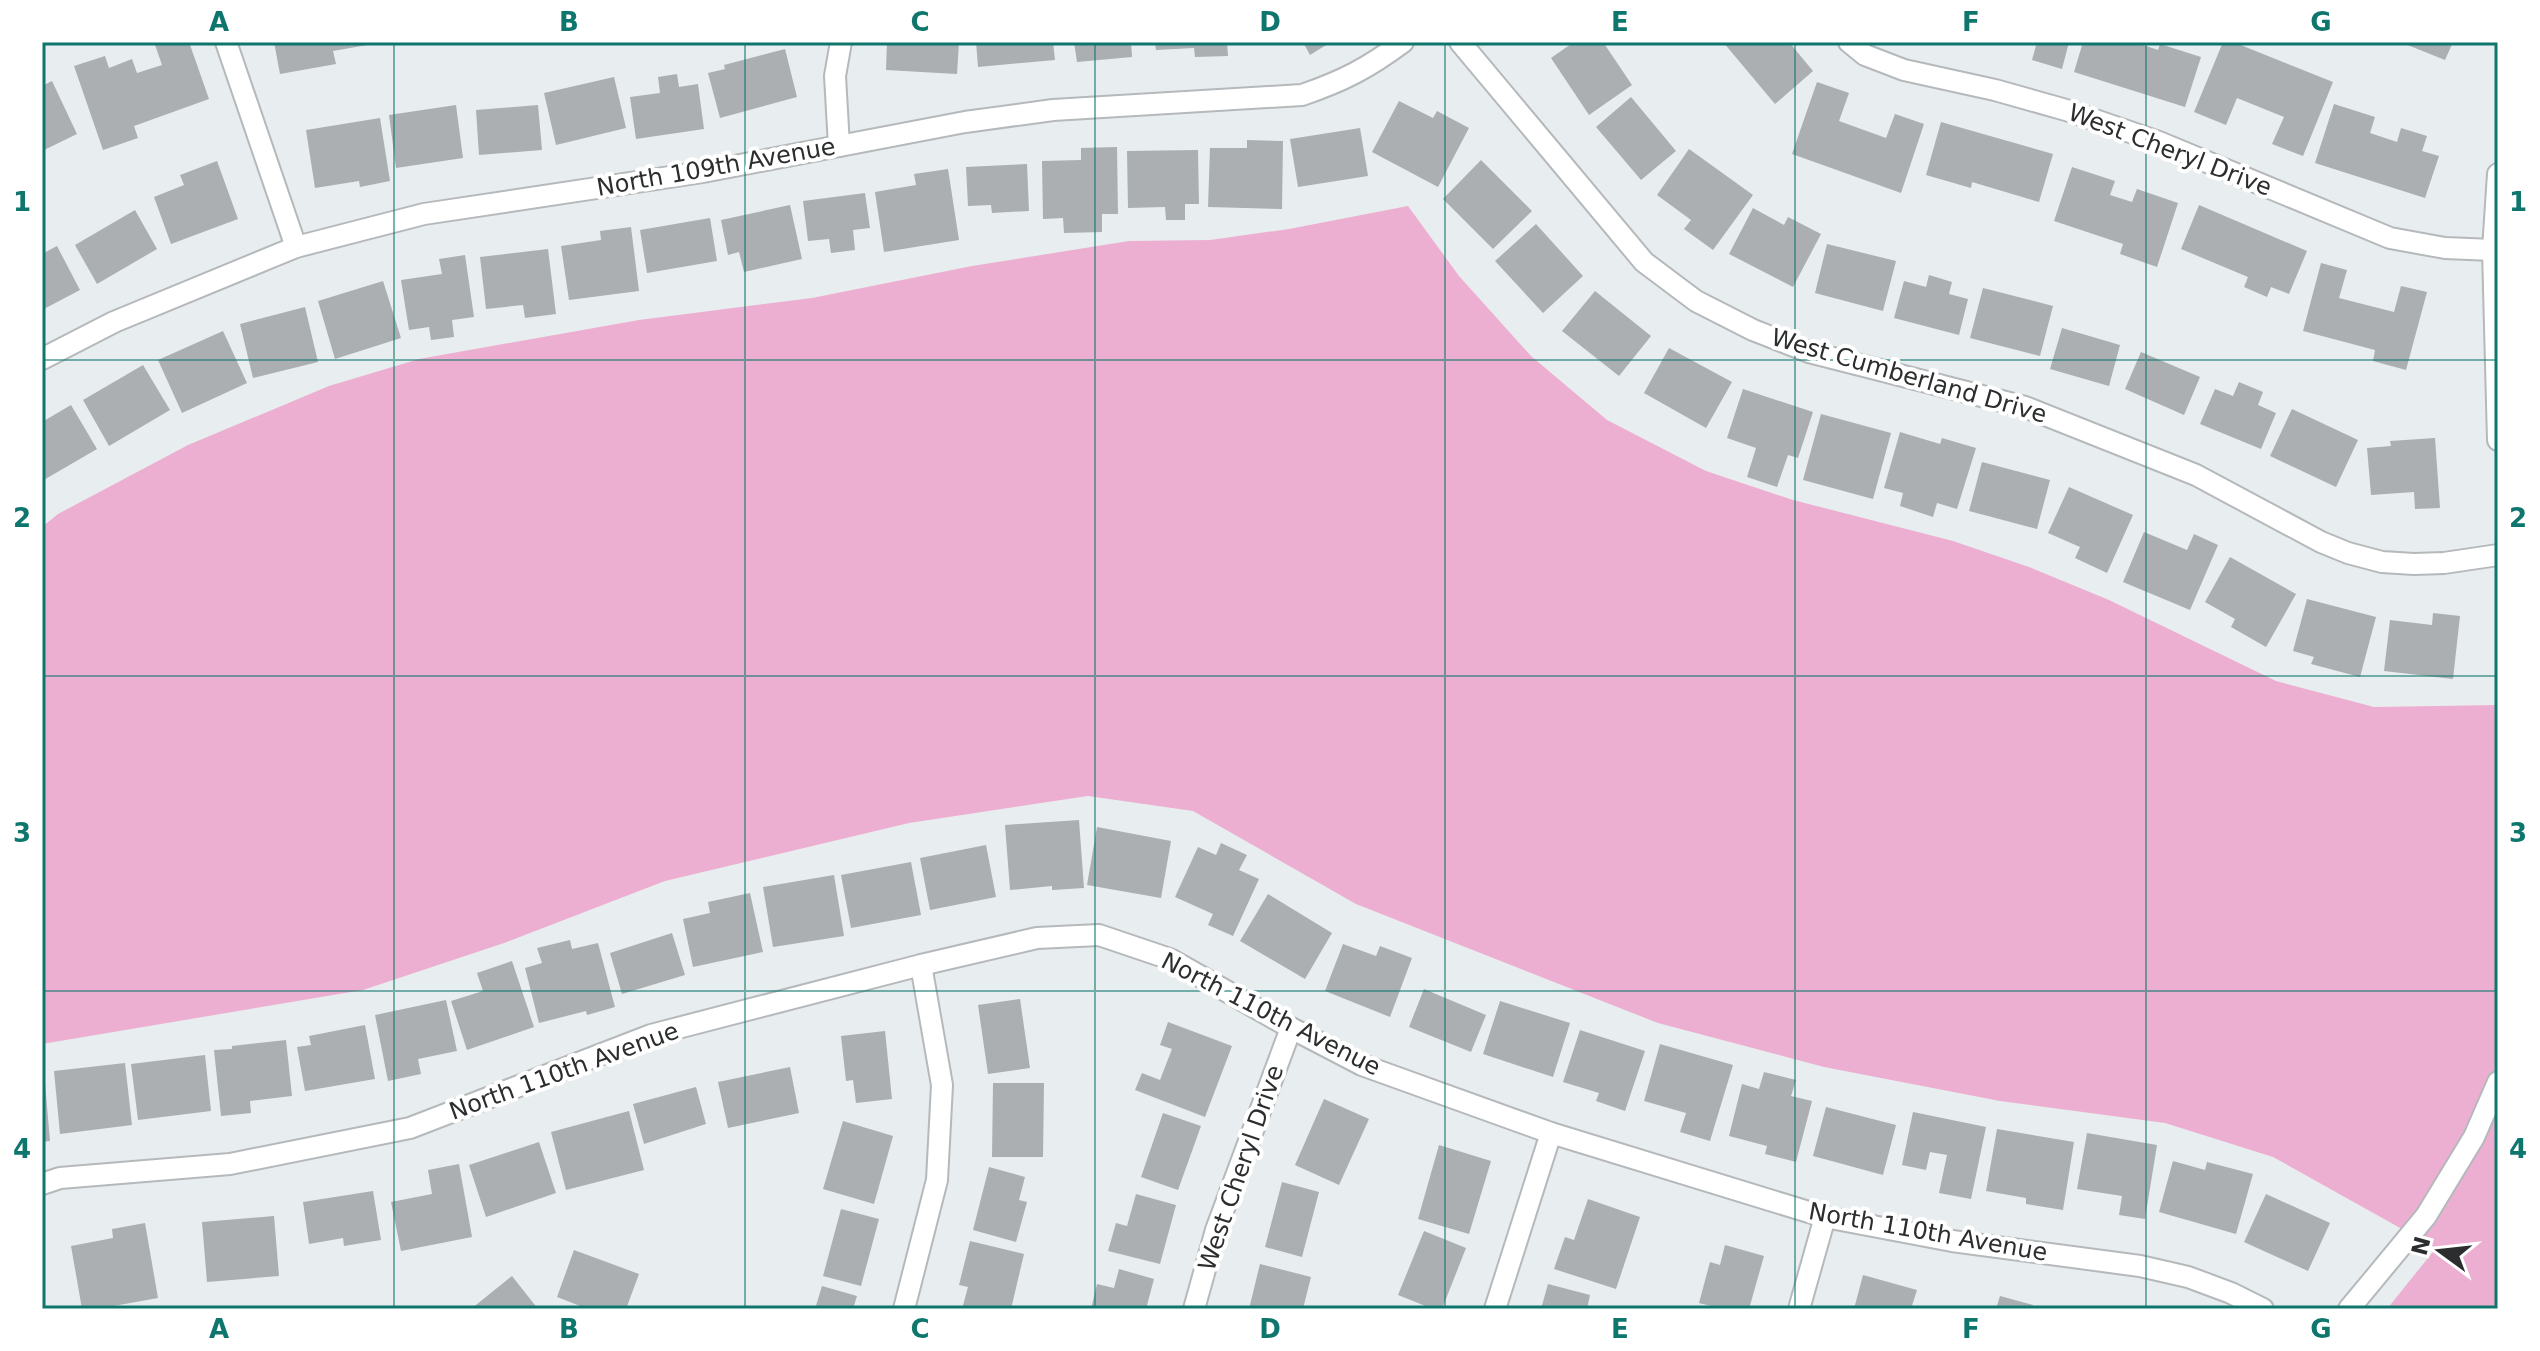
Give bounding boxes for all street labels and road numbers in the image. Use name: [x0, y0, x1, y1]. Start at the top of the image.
street label: West Cheryl Drive: [2064, 98, 2276, 202]
street label: North 109th Avenue: [594, 132, 838, 202]
street label: West Cumberland Drive: [1768, 323, 2050, 429]
street label: North 110th Avenue: [1157, 947, 1385, 1081]
street label: North 110th Avenue: [446, 1016, 682, 1126]
street label: West Cheryl Drive: [1193, 1061, 1289, 1275]
street label: North 110th Avenue: [1806, 1197, 2050, 1267]

